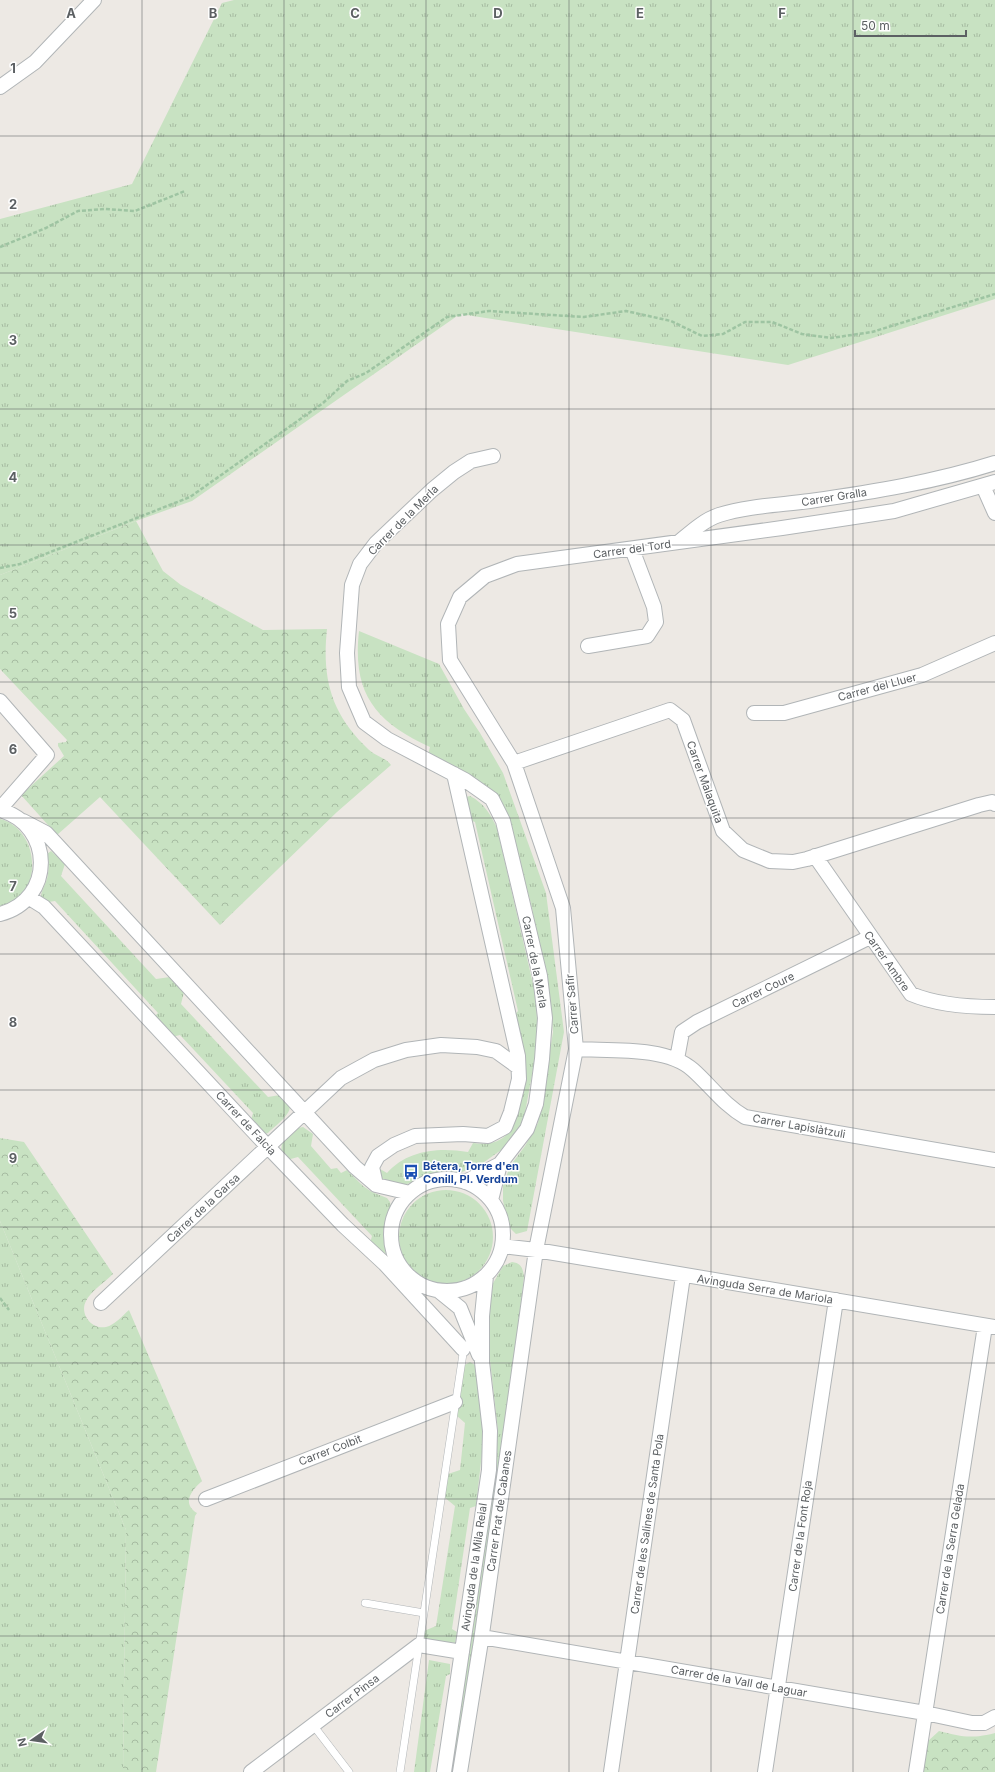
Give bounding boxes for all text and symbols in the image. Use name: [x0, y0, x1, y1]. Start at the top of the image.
text: A: [66, 5, 76, 21]
text: B: [209, 5, 218, 21]
text: C: [350, 5, 360, 21]
text: D: [493, 5, 503, 21]
text: E: [636, 5, 644, 21]
text: F: [778, 5, 786, 21]
scale bar: [855, 12, 966, 38]
text: 50 m: [861, 18, 890, 33]
text: 1: [10, 60, 16, 76]
text: 2: [9, 196, 17, 212]
text: 3: [9, 332, 17, 348]
text: 4: [9, 469, 18, 485]
street label: Carrer de la Merla: [365, 482, 441, 558]
street label: Carrer Gralla: [800, 485, 868, 509]
street label: Carrer del Tord: [592, 537, 672, 561]
text: 5: [9, 605, 17, 621]
street label: Carrer del Lluer: [836, 670, 918, 704]
street label: Carrer Malaquita: [684, 739, 726, 825]
text: 6: [9, 741, 17, 757]
text: 7: [9, 878, 17, 894]
street label: Carrer de la Merla: [519, 915, 551, 1009]
street label: Carrer Ambre: [861, 928, 913, 994]
street label: Carrer Coure: [730, 969, 796, 1011]
street label: Carrer Safir: [562, 973, 582, 1035]
text: 8: [9, 1014, 17, 1030]
street label: Carrer de Falcia: [213, 1088, 279, 1158]
street label: Carrer Lapislàtzuli: [751, 1111, 847, 1141]
text: 9: [9, 1150, 17, 1166]
place label: Bétera, Torre d'en Conill, Pl. Verdum: [423, 1159, 519, 1186]
bus stop icon: Bétera, Torre d'en Conill, Pl. Verdum: [402, 1163, 420, 1181]
street label: Carrer de la Garsa: [164, 1171, 242, 1245]
street label: Avinguda Serra de Mariola: [696, 1271, 834, 1307]
street label: Carrer Colbit: [296, 1431, 364, 1468]
street label: Carrer de les Salines de Santa Pola: [627, 1433, 667, 1615]
street label: Carrer Prat de Cabanes: [484, 1449, 514, 1573]
street label: Carrer de la Font Roja: [785, 1479, 815, 1593]
street label: Carrer de la Serra Gelada: [933, 1483, 967, 1615]
street label: Avinguda de la Mila Reial: [458, 1502, 490, 1632]
street label: Carrer de la Vall de Laguar: [670, 1662, 808, 1700]
street label: Carrer Pinsa: [322, 1671, 382, 1721]
north arrow: [12, 1720, 52, 1760]
text: N: [14, 1737, 30, 1748]

